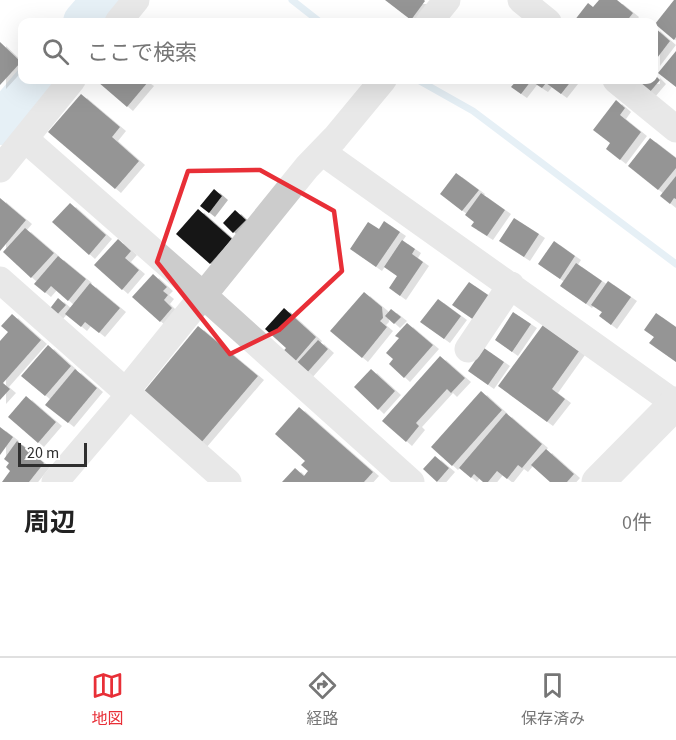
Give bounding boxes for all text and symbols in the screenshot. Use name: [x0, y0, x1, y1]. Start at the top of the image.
search box: [18, 18, 658, 84]
icon: search: [39, 35, 72, 68]
text: ここで検索: [87, 37, 197, 69]
scale bar: [18, 440, 87, 468]
text: 20 m: [27, 442, 59, 464]
text: 周辺: [24, 504, 76, 541]
text: 0件: [622, 509, 652, 537]
tab: 地図: [91, 669, 124, 730]
tab: 経路: [306, 669, 339, 730]
tab: 保存済み: [521, 669, 585, 730]

